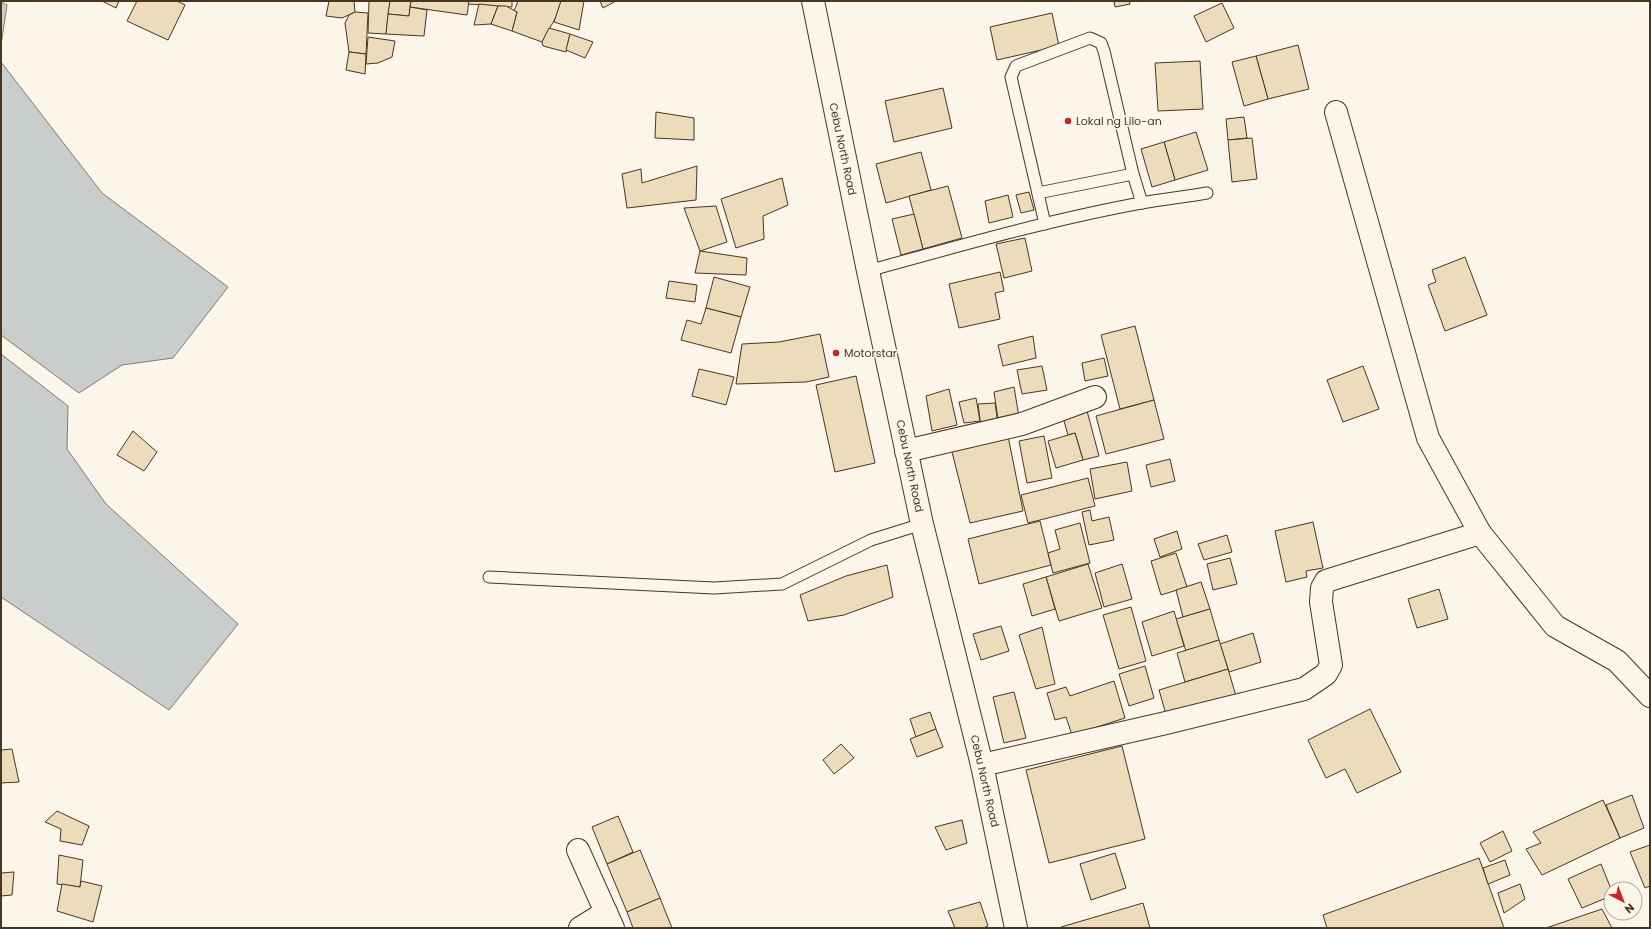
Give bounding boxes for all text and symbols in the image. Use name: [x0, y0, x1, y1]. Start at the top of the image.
street label: Cebu North Road: [825, 101, 861, 197]
place label: Lokal ng Lilo-an: [1076, 113, 1162, 129]
marker: Lokal ng Lilo-an: [1063, 116, 1073, 126]
place label: Motorstar: [844, 345, 897, 361]
marker: Motorstar: [831, 348, 841, 358]
street label: Cebu North Road: [892, 418, 928, 514]
street label: Cebu North Road: [967, 733, 1003, 829]
north arrow: [1603, 881, 1643, 921]
text: N: [1621, 900, 1638, 917]

